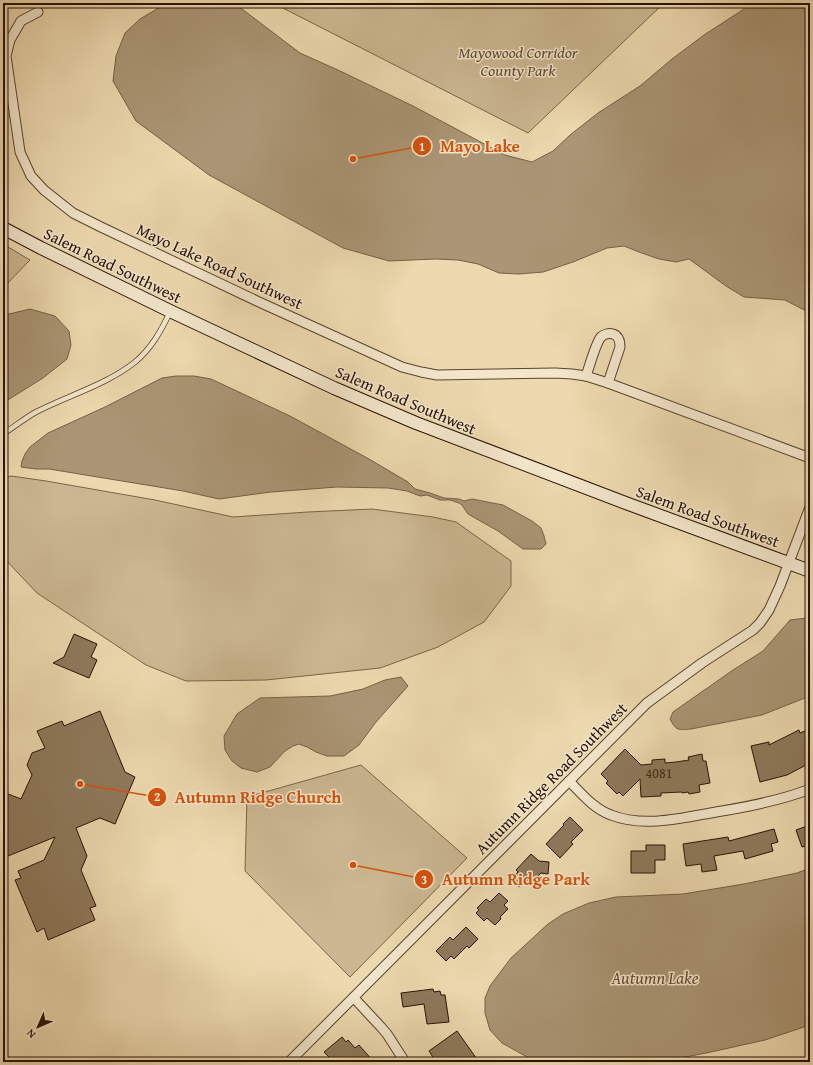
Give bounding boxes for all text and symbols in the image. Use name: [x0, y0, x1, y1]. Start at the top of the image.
park label: Mayowood Corridor County Park: [458, 40, 579, 82]
callout: Mayo Lake: [412, 132, 527, 161]
text: Mayo Lake: [440, 133, 520, 158]
text: 1: [419, 138, 425, 155]
street label: Mayo Lake Road Southwest: [133, 217, 307, 315]
street label: Salem Road Southwest: [40, 221, 186, 309]
street label: Salem Road Southwest: [332, 359, 480, 441]
street label: Salem Road Southwest: [633, 479, 783, 553]
street label: Autumn Ridge Road Southwest: [470, 696, 633, 859]
house number: 4081: [646, 763, 672, 783]
callout: Autumn Ridge Church: [147, 782, 350, 811]
text: Autumn Ridge Church: [175, 784, 341, 809]
text: 2: [154, 788, 160, 805]
callout: Autumn Ridge Park: [414, 865, 598, 894]
text: Autumn Ridge Park: [442, 866, 590, 891]
text: 3: [421, 871, 427, 888]
water label: Autumn Lake: [610, 965, 699, 990]
north arrow: [18, 1007, 58, 1047]
text: N: [22, 1025, 39, 1042]

